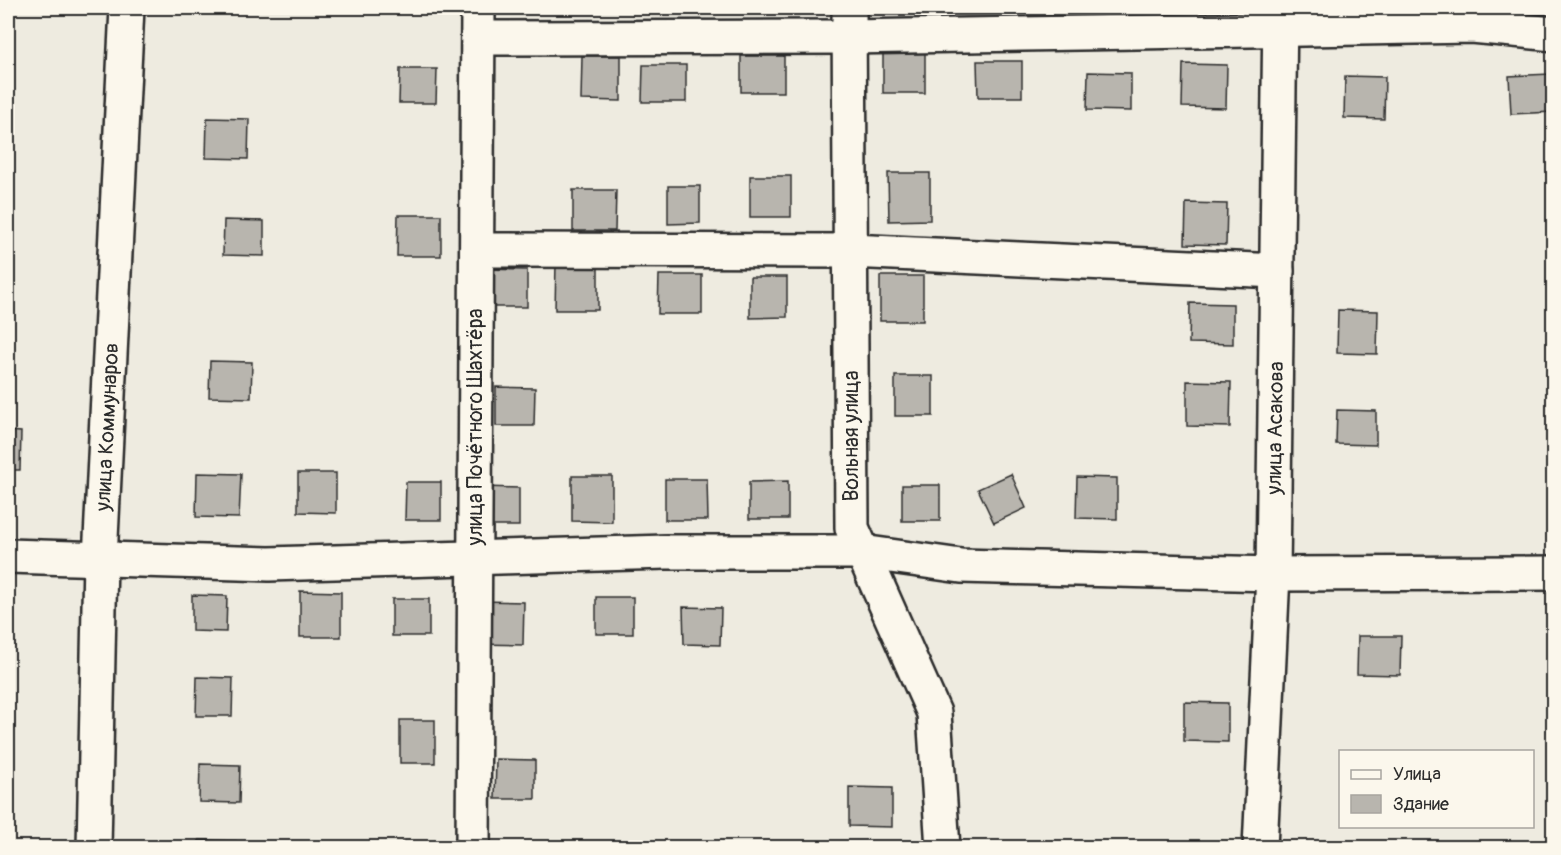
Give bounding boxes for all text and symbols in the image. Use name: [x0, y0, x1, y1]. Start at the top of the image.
street label: улица Почётного Шахтёра: [462, 309, 489, 546]
street label: улица Коммунаров: [90, 342, 125, 513]
street label: улица Асакова: [1261, 361, 1290, 496]
street label: Вольная улица: [838, 371, 865, 501]
legend: [1339, 750, 1534, 828]
text: Улица: [1393, 763, 1441, 786]
text: Здание: [1393, 793, 1449, 816]

